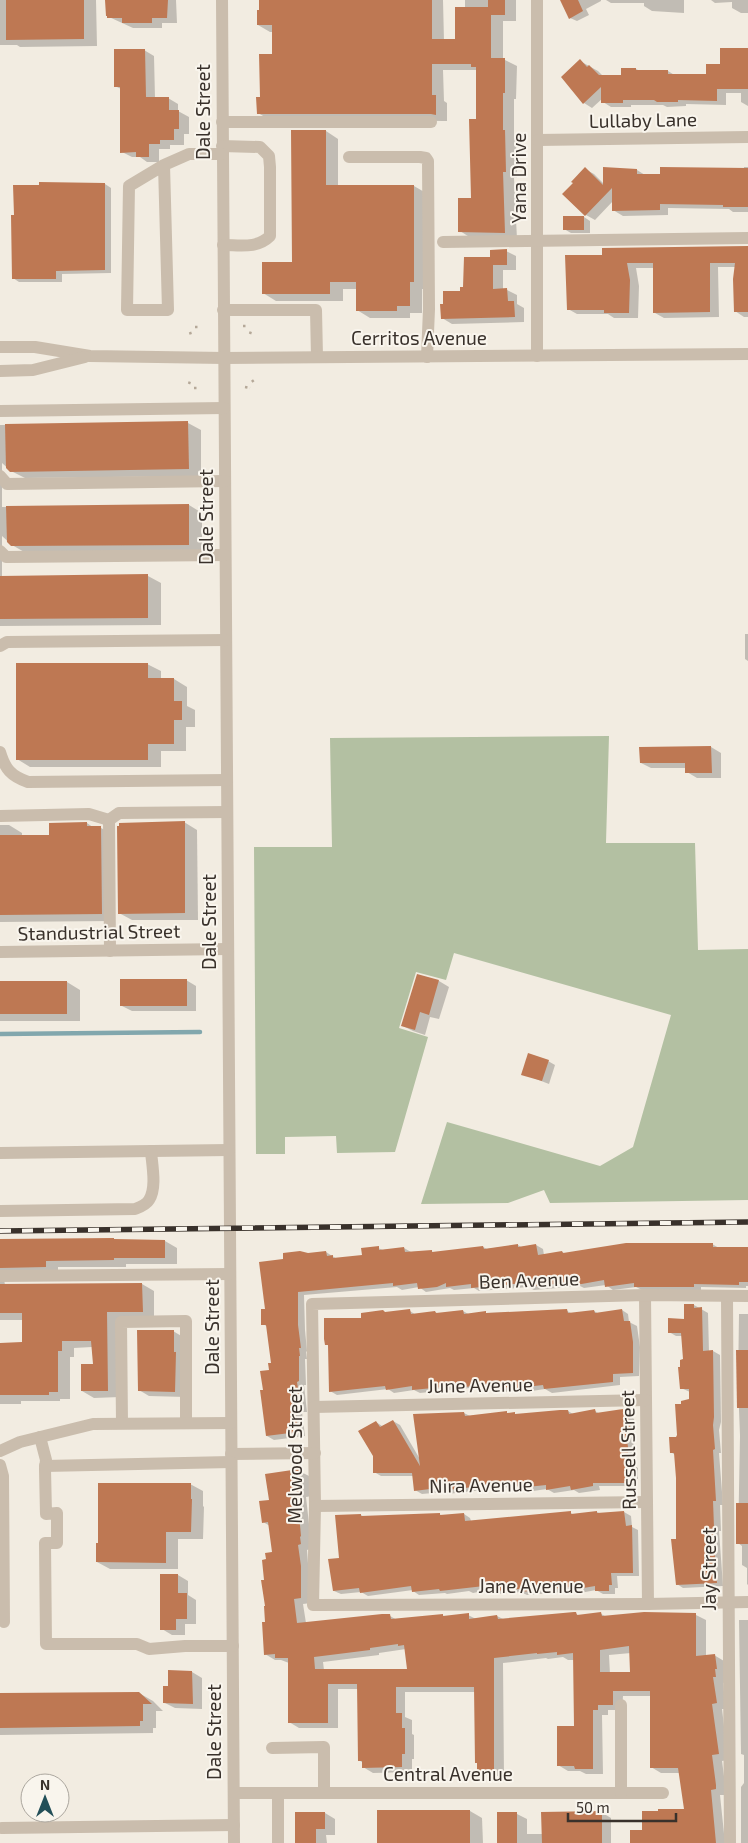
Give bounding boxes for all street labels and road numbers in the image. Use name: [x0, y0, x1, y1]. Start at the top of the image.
street label: Dale Street: [191, 64, 214, 160]
street label: Lullaby Lane: [589, 107, 697, 132]
street label: Yana Drive: [507, 133, 530, 224]
street label: Cerritos Avenue: [351, 326, 487, 349]
street label: Dale Street: [194, 469, 217, 565]
street label: Dale Street: [197, 874, 220, 970]
street label: Standustrial Street: [17, 919, 181, 944]
street label: Ben Avenue: [478, 1266, 580, 1293]
street label: Dale Street: [200, 1279, 223, 1375]
street label: June Avenue: [427, 1372, 533, 1397]
street label: Melwood Street: [283, 1386, 306, 1524]
street label: Russell Street: [615, 1390, 640, 1510]
street label: Nira Avenue: [429, 1472, 533, 1497]
street label: Jay Street: [697, 1527, 720, 1611]
street label: Jane Avenue: [478, 1574, 584, 1597]
street label: Dale Street: [202, 1684, 225, 1780]
street label: Central Avenue: [383, 1762, 513, 1785]

